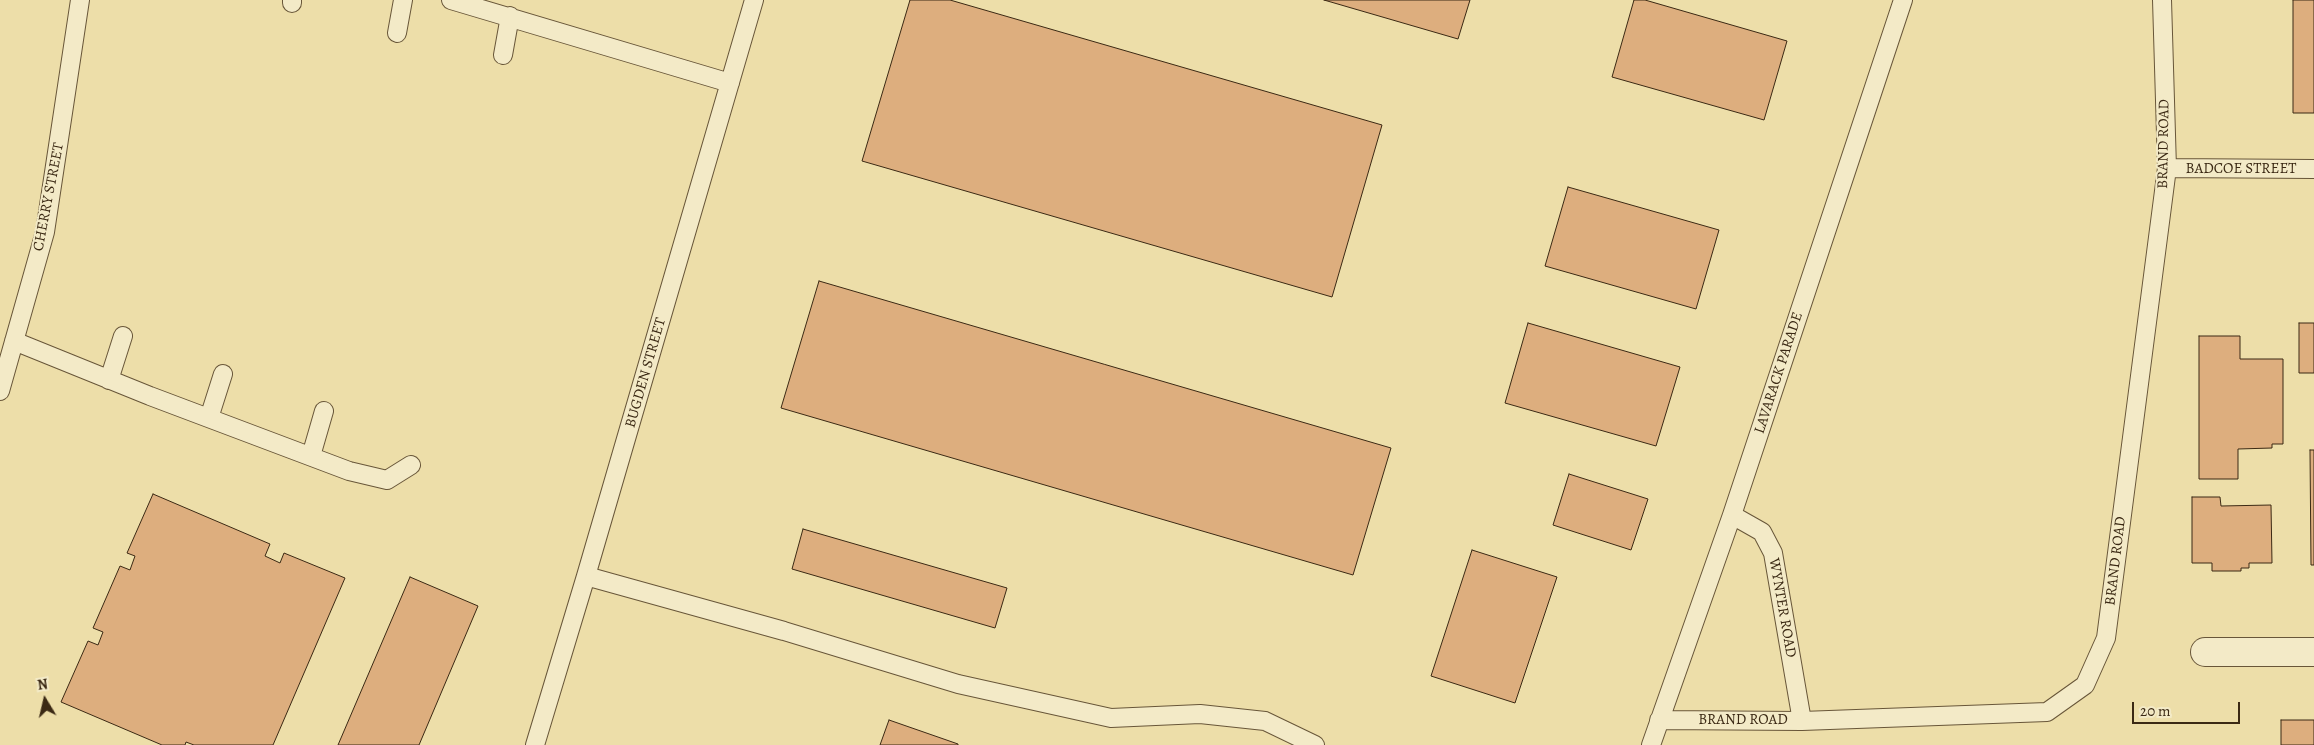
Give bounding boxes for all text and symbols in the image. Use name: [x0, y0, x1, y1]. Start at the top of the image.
street label: BRAND ROAD: [2154, 99, 2174, 189]
street label: CHERRY STREET: [30, 141, 68, 253]
street label: BADCOE STREET: [2186, 160, 2296, 178]
street label: LAVARACK PARADE: [1751, 310, 1807, 436]
street label: BUGDEN STREET: [622, 316, 670, 430]
street label: BRAND ROAD: [2102, 515, 2130, 607]
street label: WYNTER ROAD: [1764, 557, 1800, 659]
north arrow: [20, 675, 70, 725]
text: N: [36, 675, 49, 695]
scale bar: [2134, 692, 2242, 724]
text: 20 m: [2140, 701, 2171, 721]
street label: BRAND ROAD: [1698, 711, 1788, 729]

